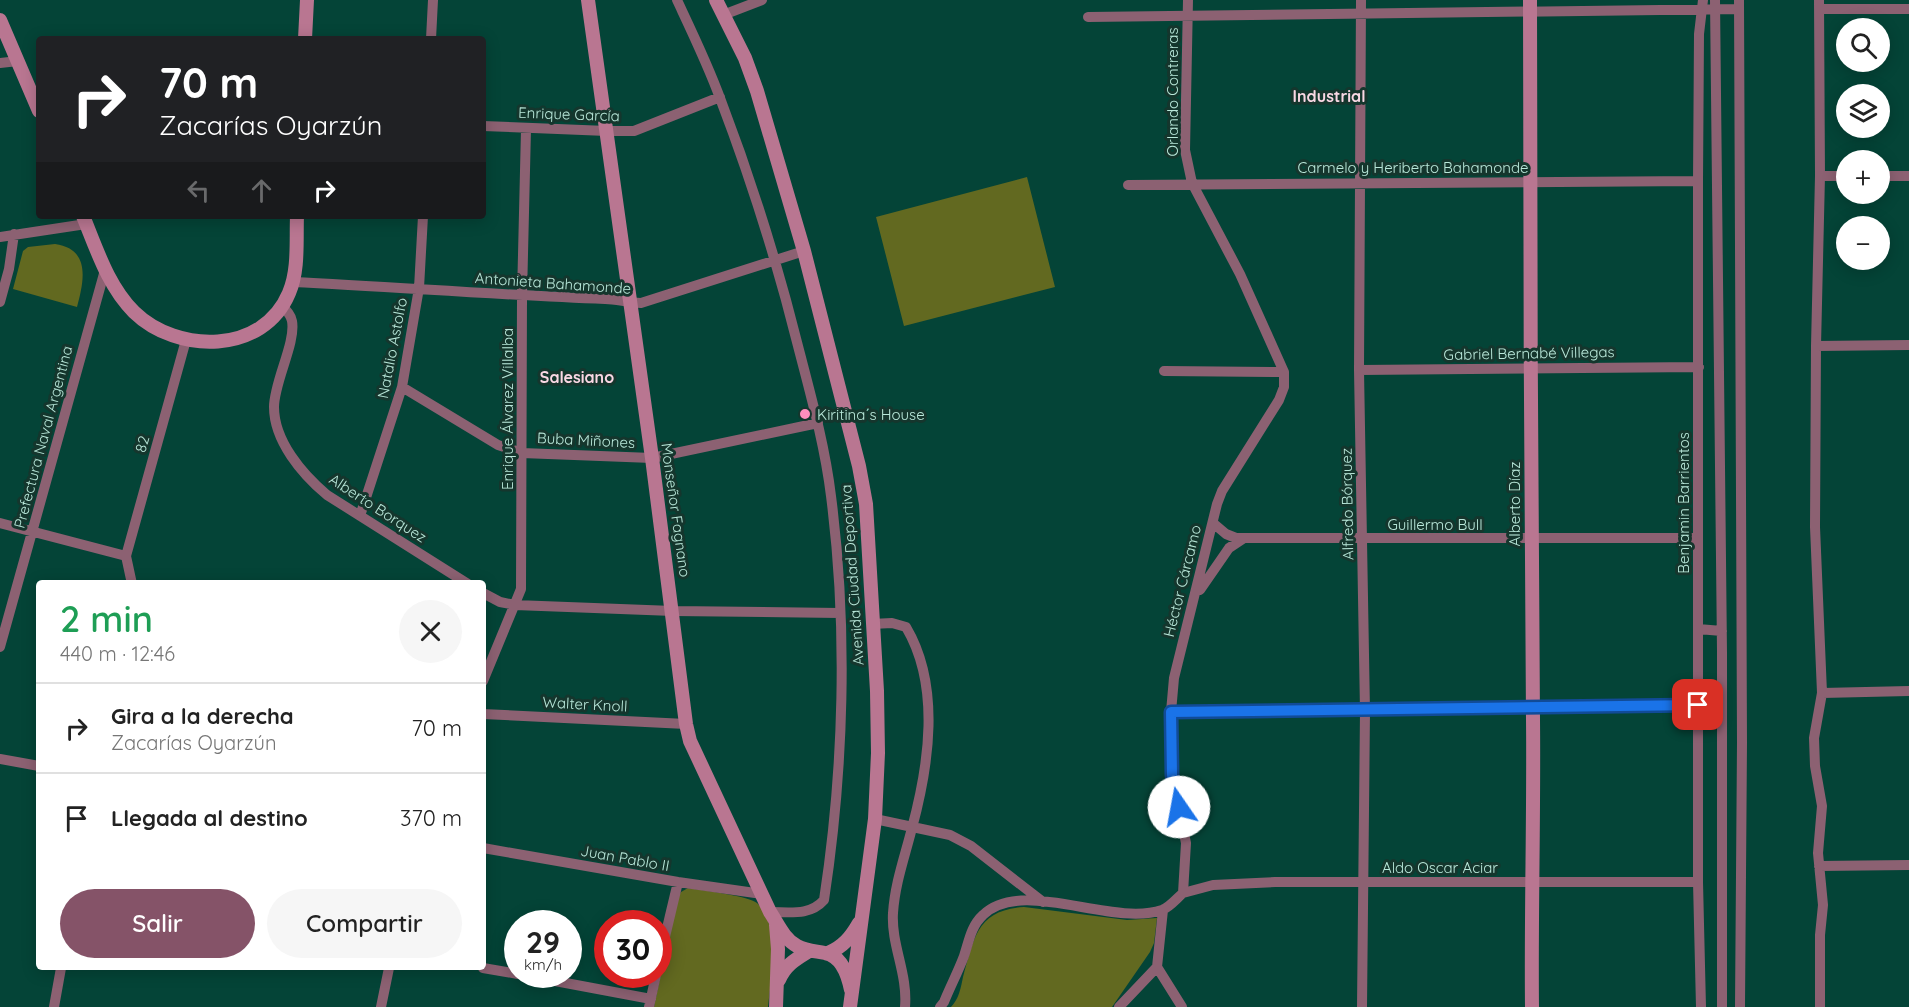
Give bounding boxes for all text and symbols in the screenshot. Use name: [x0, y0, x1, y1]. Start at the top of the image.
map controls: [1836, 18, 1890, 270]
button: search: [1836, 18, 1890, 72]
street label: Orlando Contreras: [1163, 28, 1182, 156]
text: 70 m: [159, 56, 258, 109]
icon: right: [60, 60, 138, 138]
button: layers: [1836, 84, 1890, 138]
district label: Industrial: [1293, 86, 1365, 106]
street label: Enrique García: [518, 103, 620, 125]
text: Zacarías Oyarzún: [159, 108, 382, 142]
button: +: [1836, 150, 1890, 204]
street label: Carmelo y Heriberto Bahamonde: [1297, 158, 1529, 177]
icon: left: [182, 174, 215, 207]
icon: ahead: [245, 174, 278, 207]
icon: right: [308, 174, 341, 207]
button: −: [1836, 216, 1890, 270]
street label: Antonieta Bahamonde: [474, 268, 632, 298]
street label: Natalio Astolfo: [373, 296, 411, 400]
street label: Enrique Álvarez Villalba: [498, 328, 517, 490]
street label: Gabriel Bernabé Villegas: [1443, 342, 1615, 364]
street label: Prefectura Naval Argentina: [9, 344, 77, 530]
district label: Salesiano: [540, 367, 614, 387]
place label: Kiritina´s House: [817, 405, 925, 424]
marker: Kiritina´s House: [798, 407, 812, 421]
street label: Buba Miñones: [537, 428, 635, 452]
street label: Benjamin Barrientos: [1674, 432, 1693, 574]
street label: 82: [131, 433, 153, 455]
street label: Monseñor Fagnano: [657, 442, 695, 578]
street label: Alfredo Bórquez: [1337, 448, 1357, 560]
street label: Alberto Díaz: [1505, 462, 1524, 546]
street label: Alberto Borquez: [326, 469, 430, 547]
street label: Avenida Ciudad Deportiva: [836, 484, 868, 666]
street label: Guillermo Bull: [1387, 515, 1483, 534]
street label: Héctor Cárcamo: [1159, 523, 1205, 639]
text: 2 min: [60, 596, 153, 641]
button: close: [399, 600, 462, 663]
text: 440 m · 12:46: [60, 641, 175, 666]
pin: [1672, 679, 1723, 730]
icon: arrive: [1681, 688, 1714, 721]
street label: Walter Knoll: [542, 692, 628, 716]
text: Gira a la derecha: [111, 702, 294, 730]
icon: right: [60, 712, 93, 745]
text: 70 m: [412, 714, 462, 742]
text: Zacarías Oyarzún: [111, 730, 276, 755]
position arrow: [1147, 775, 1211, 839]
icon: arrive: [60, 802, 93, 835]
text: Llegada al destino: [111, 804, 308, 832]
text: 370 m: [400, 804, 462, 832]
street label: Juan Pablo II: [579, 841, 671, 875]
street label: Aldo Oscar Aciar: [1382, 858, 1498, 877]
button: Salir: [60, 889, 255, 958]
button: Compartir: [267, 889, 462, 958]
speed limit sign: 30: [594, 910, 672, 988]
text: 29: [526, 923, 560, 961]
text: km/h: [524, 955, 562, 974]

